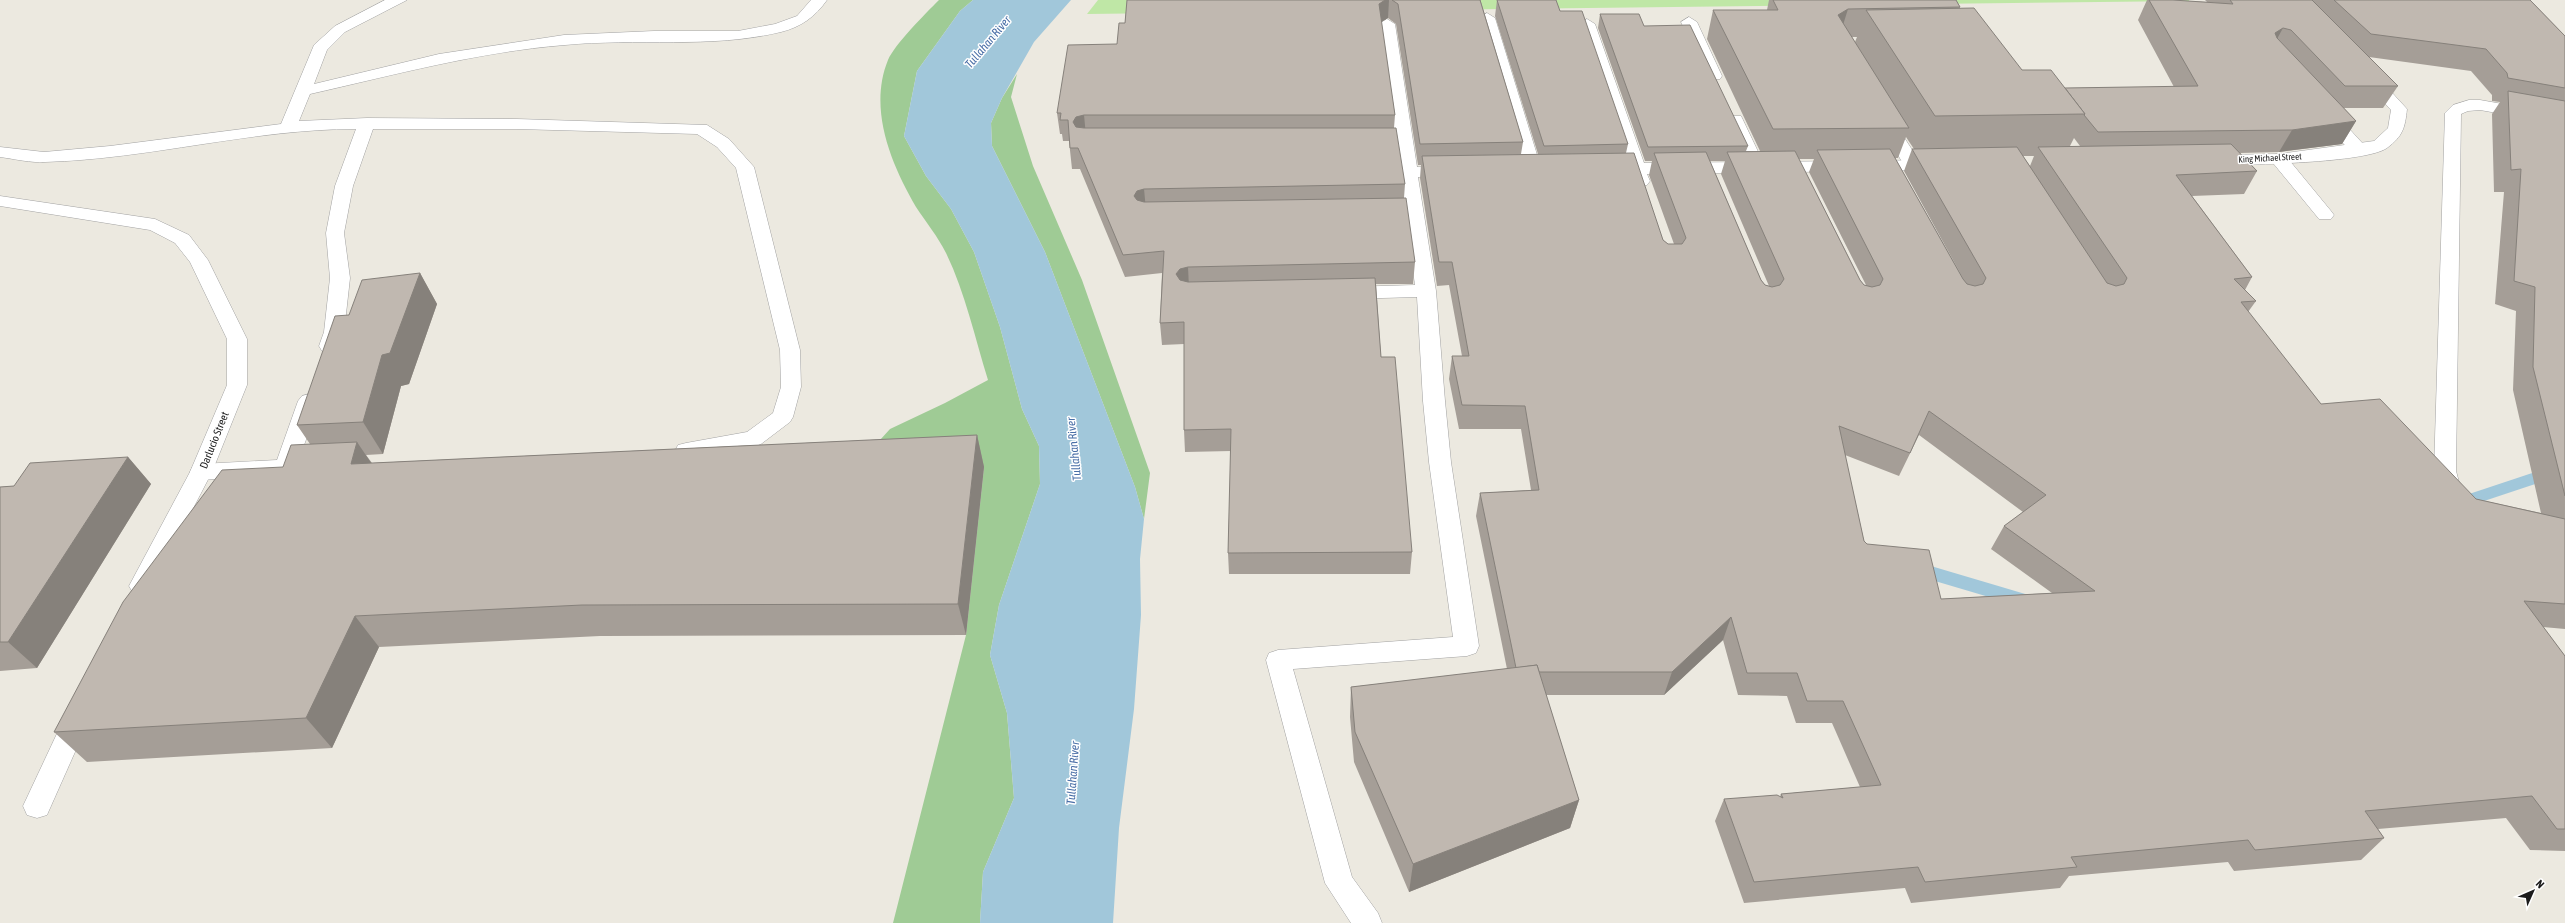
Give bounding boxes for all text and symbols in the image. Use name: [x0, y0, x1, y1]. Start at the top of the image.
water label: Tullahan River: [962, 13, 1014, 71]
street label: King Michael Street: [2238, 151, 2302, 165]
street label: Darlucio Street: [197, 410, 231, 470]
water label: Tullahan River: [1064, 416, 1084, 481]
water label: Tullahan River: [1064, 740, 1082, 805]
north arrow: [2513, 871, 2553, 911]
text: N: [2534, 877, 2547, 890]

